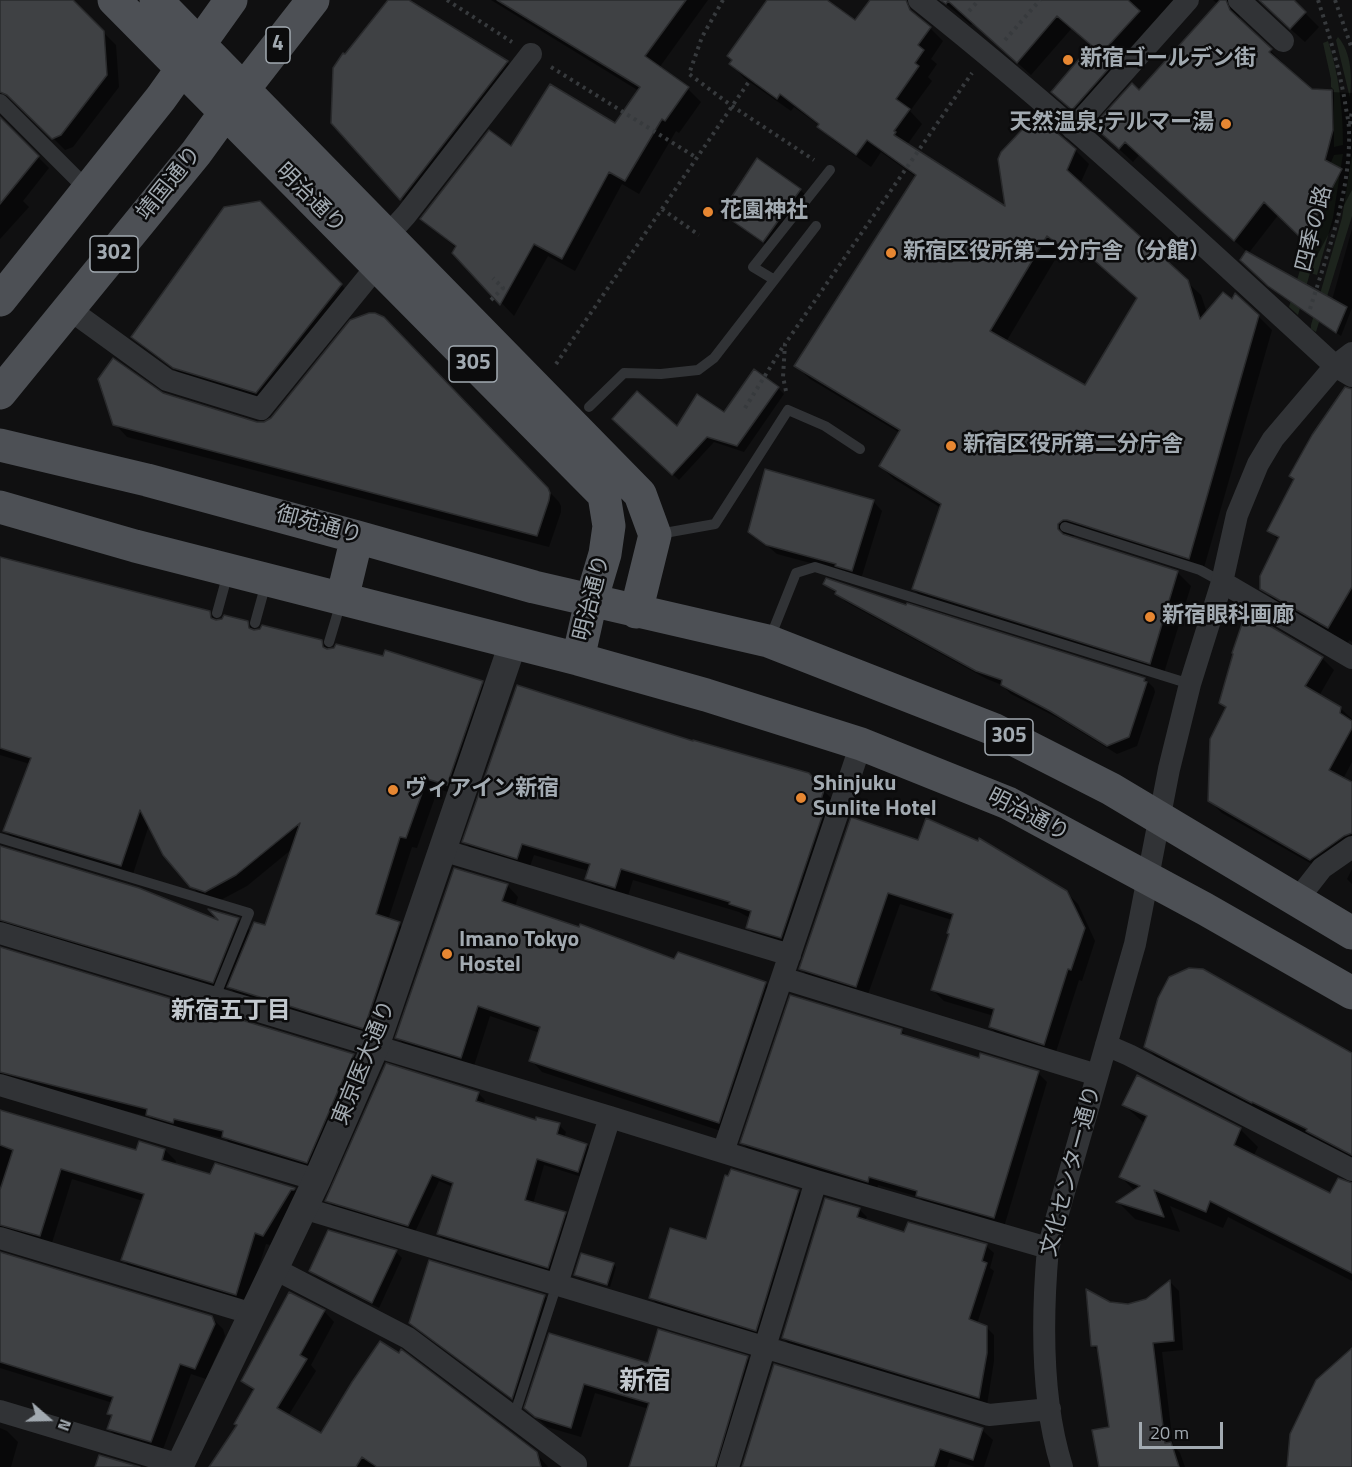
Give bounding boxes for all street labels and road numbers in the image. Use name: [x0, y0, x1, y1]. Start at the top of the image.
road number: 4: [266, 27, 290, 63]
street label: 靖国通り: [132, 141, 208, 227]
street label: 明治通り: [270, 159, 350, 239]
street label: 四季の路: [1292, 183, 1338, 275]
road number: 302: [90, 236, 138, 272]
road number: 305: [449, 346, 497, 382]
street label: 御苑通り: [273, 502, 365, 550]
street label: 明治通り: [570, 552, 616, 644]
road number: 305: [985, 719, 1033, 755]
street label: 明治通り: [983, 784, 1073, 848]
street label: 東京医大通り: [328, 997, 402, 1129]
street label: 文化センター通り: [1036, 1083, 1108, 1259]

